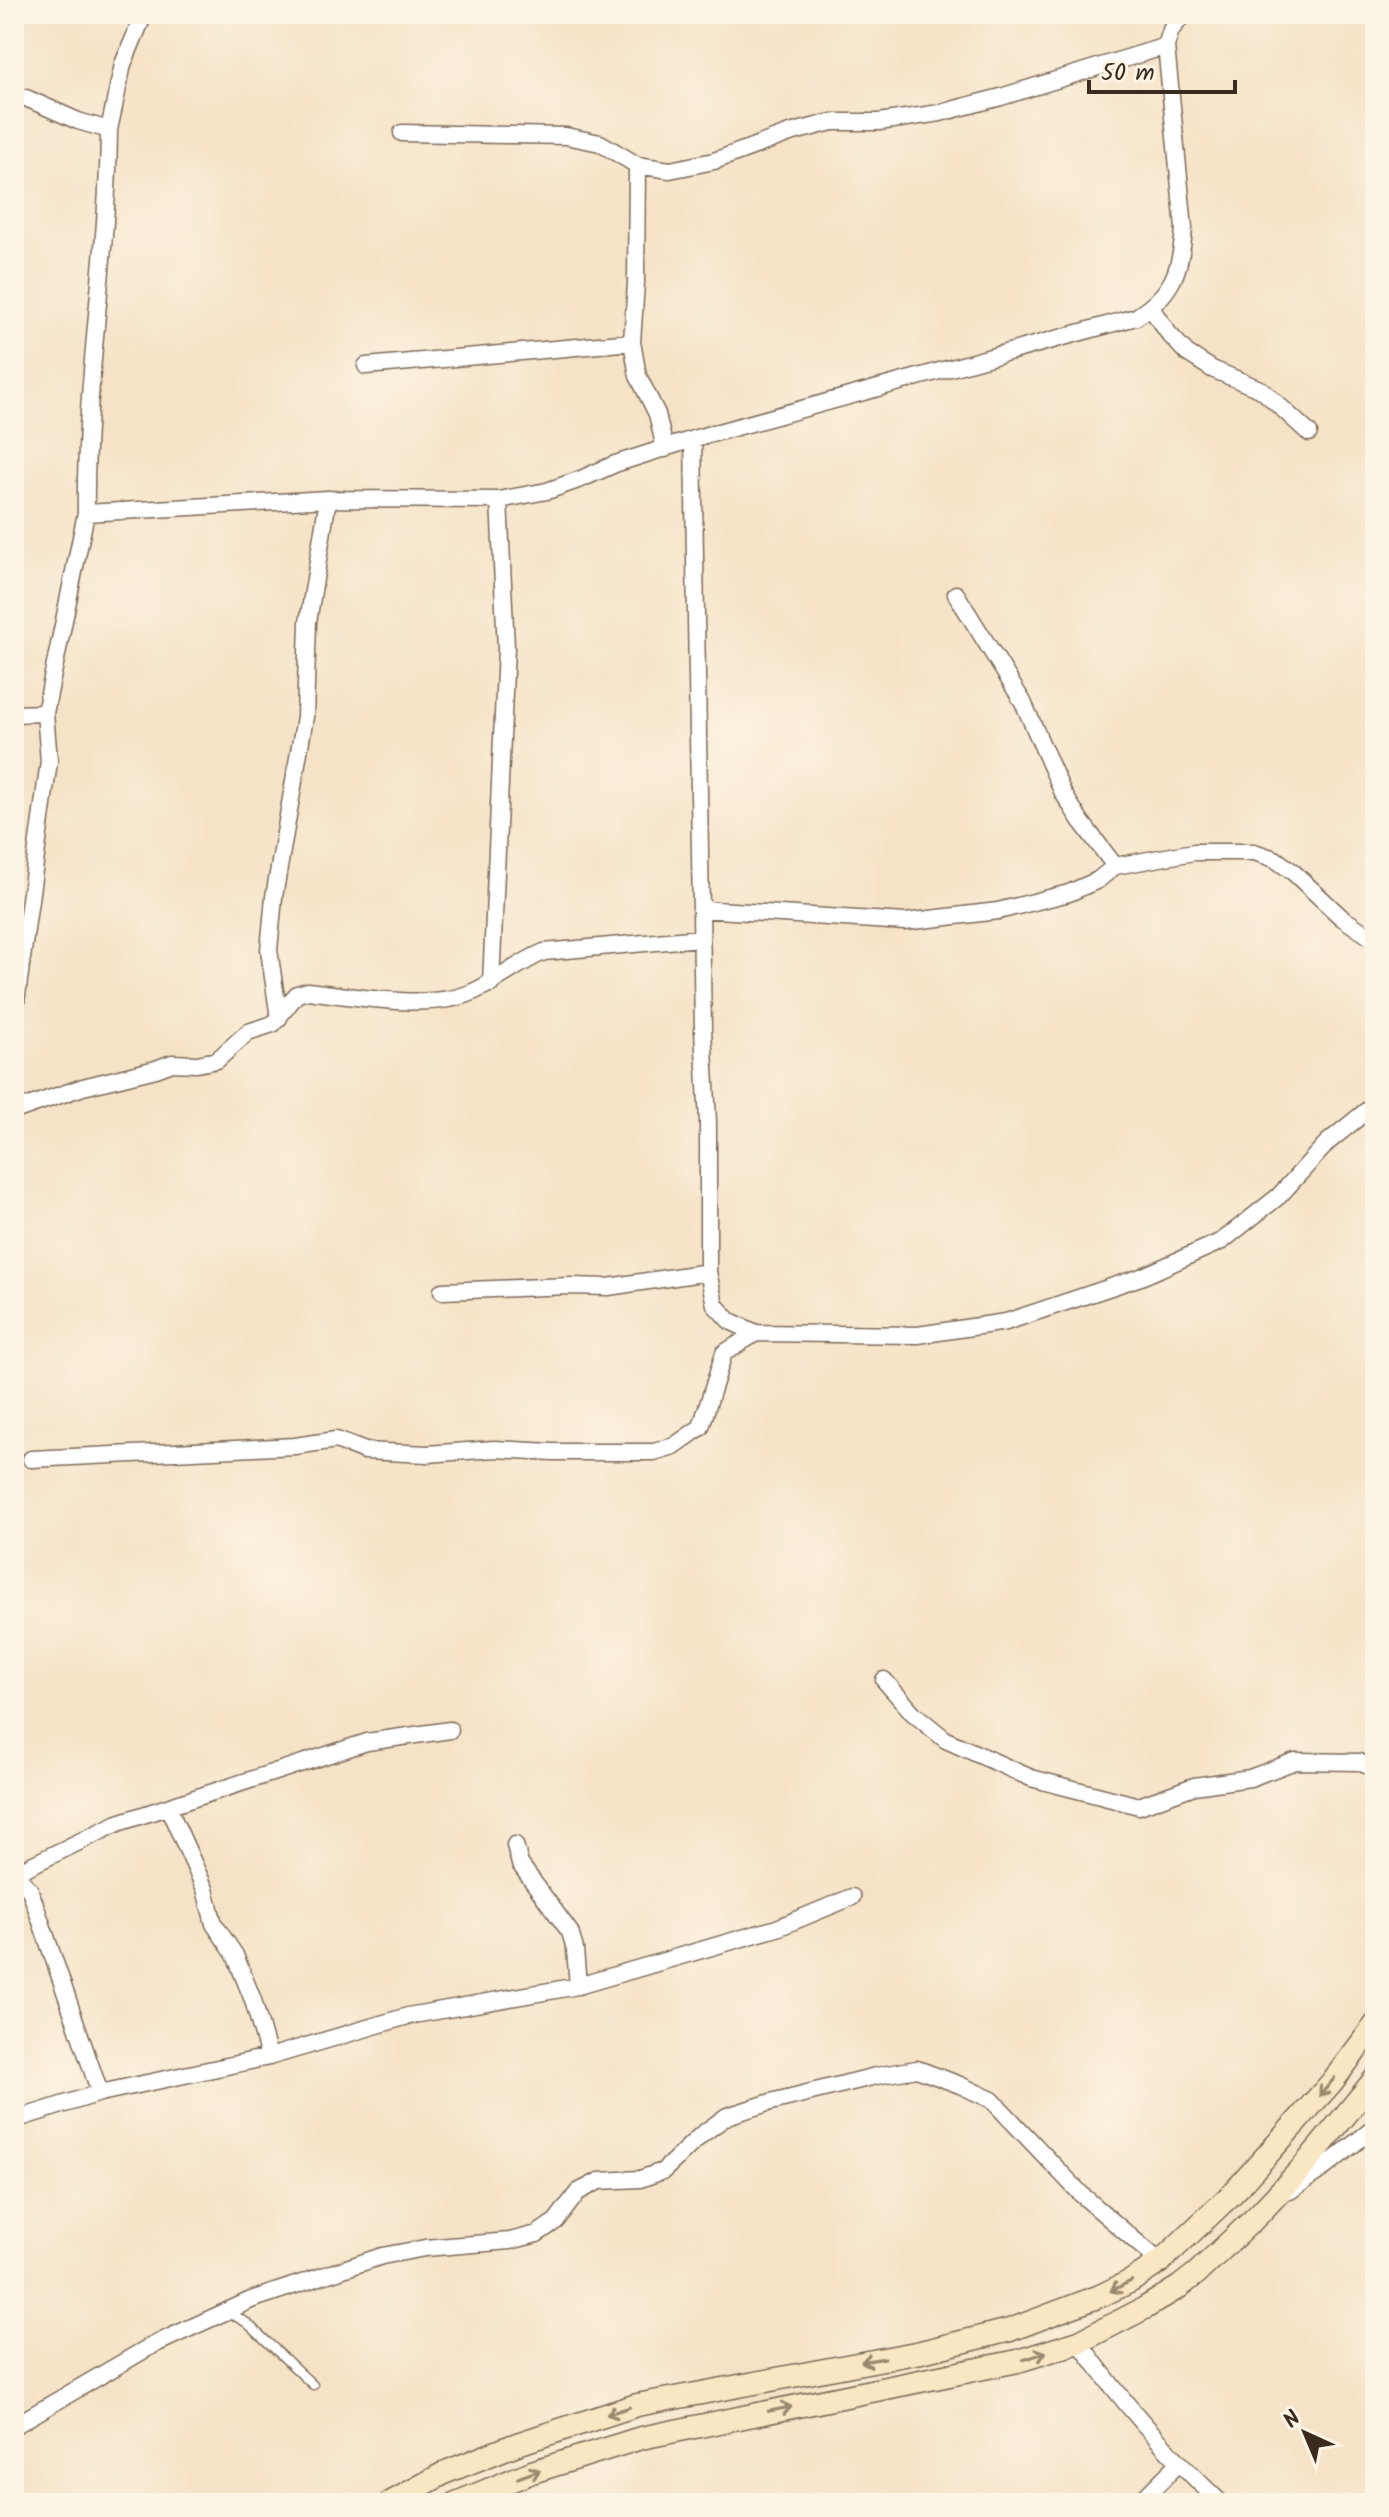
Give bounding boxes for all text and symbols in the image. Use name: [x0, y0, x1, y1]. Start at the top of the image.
scale bar: [1089, 44, 1235, 94]
text: 50 m: [1101, 54, 1155, 93]
one-way arrow: [1318, 2076, 1336, 2097]
one-way arrow: [1110, 2278, 1134, 2294]
one-way arrow: [1021, 2348, 1047, 2363]
one-way arrow: [861, 2353, 886, 2368]
north arrow: [1265, 2393, 1345, 2473]
one-way arrow: [767, 2401, 792, 2416]
text: N: [1276, 2403, 1310, 2438]
one-way arrow: [606, 2404, 632, 2419]
one-way arrow: [516, 2466, 541, 2480]

